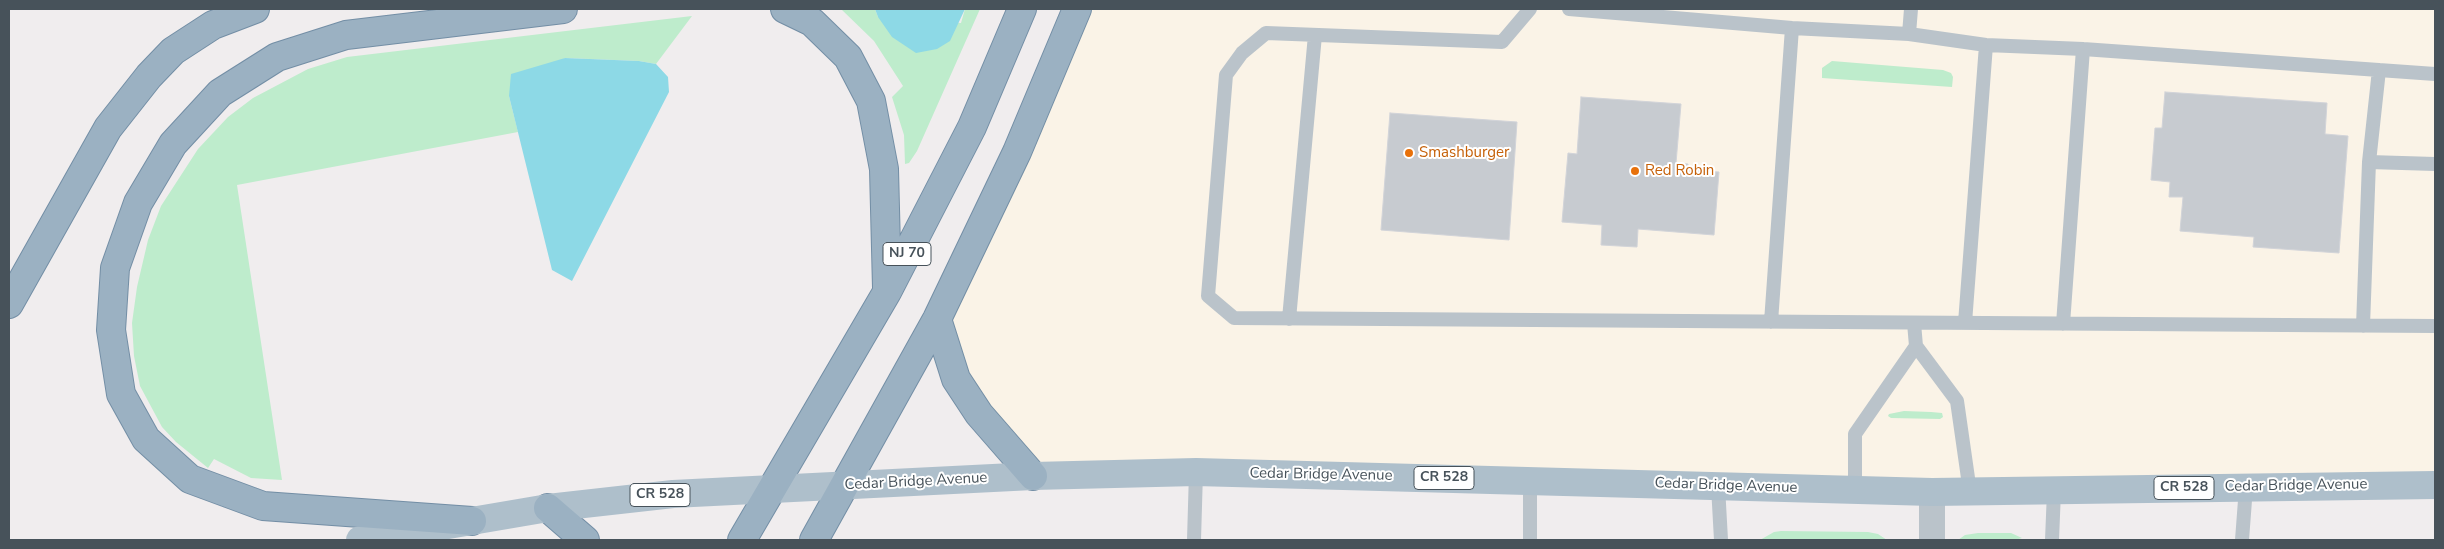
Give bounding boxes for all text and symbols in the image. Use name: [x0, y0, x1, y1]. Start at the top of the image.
place label: Smashburger: [1419, 144, 1509, 162]
marker: Smashburger: [1403, 147, 1415, 159]
place label: Red Robin: [1645, 162, 1714, 180]
marker: Red Robin: [1629, 165, 1641, 177]
road number: NJ 70: [883, 242, 931, 266]
street label: Cedar Bridge Avenue: [1249, 465, 1393, 485]
road number: CR 528: [1414, 466, 1474, 489]
street label: Cedar Bridge Avenue: [844, 469, 988, 495]
street label: Cedar Bridge Avenue: [1654, 475, 1798, 497]
road number: CR 528: [2154, 476, 2214, 499]
street label: Cedar Bridge Avenue: [2224, 476, 2368, 496]
road number: CR 528: [630, 484, 690, 506]

